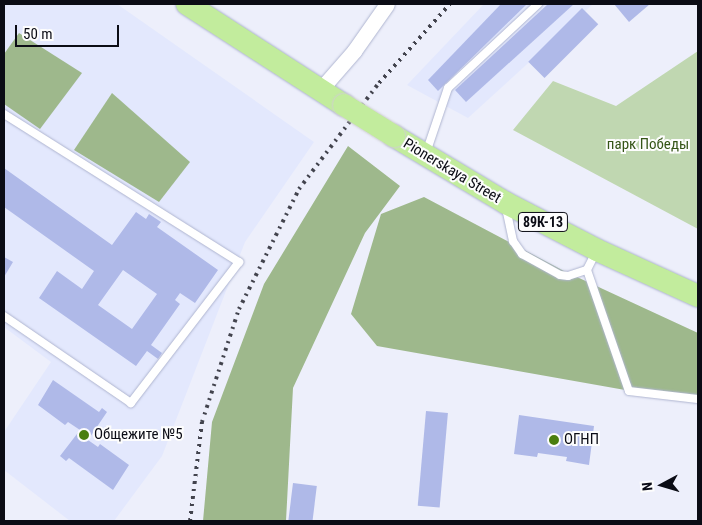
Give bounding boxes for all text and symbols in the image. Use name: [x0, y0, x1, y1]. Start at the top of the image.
scale bar: [18, 15, 121, 47]
text: 50 m: [23, 25, 53, 43]
street label: Pionerskaya Street: [400, 135, 504, 207]
park label: парк Победы: [607, 136, 689, 154]
road number: 89К-13: [517, 210, 569, 233]
place label: Общежите №5: [94, 426, 183, 444]
marker: Общежите №5: [78, 429, 90, 441]
place label: ОГНП: [564, 431, 599, 449]
marker: ОГНП: [548, 434, 560, 446]
north arrow: [637, 460, 687, 510]
text: N: [639, 481, 655, 492]

